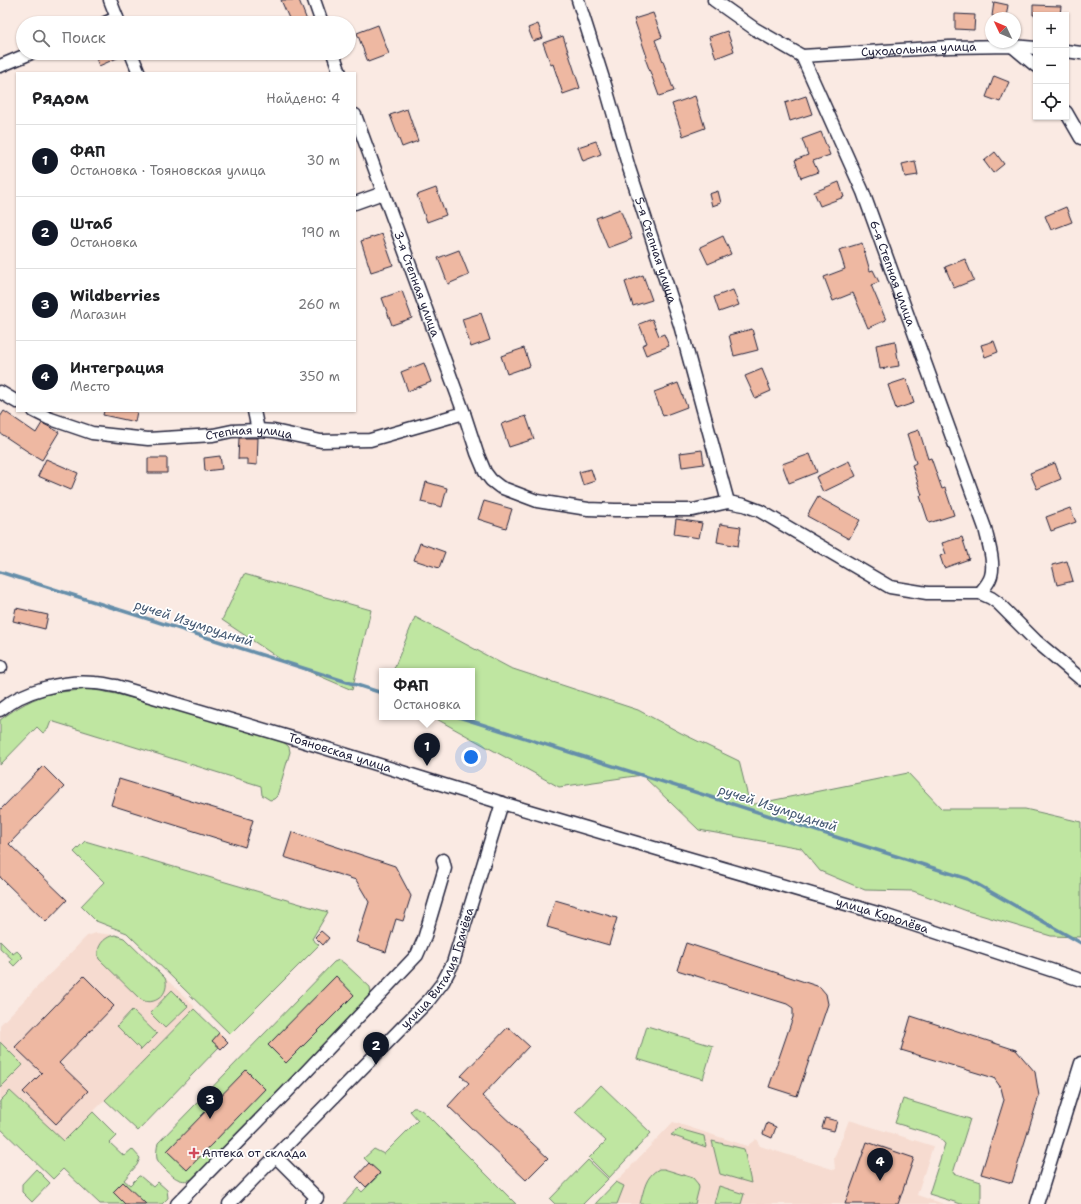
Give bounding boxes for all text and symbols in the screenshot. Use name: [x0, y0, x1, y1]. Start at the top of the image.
north arrow: [985, 12, 1021, 48]
map controls: [1033, 12, 1069, 120]
button: +: [1033, 12, 1069, 48]
search box: [16, 16, 356, 60]
icon: search: [30, 27, 52, 49]
text: Поиск: [62, 28, 106, 48]
street label: Суходольная улица: [861, 39, 977, 60]
button: −: [1033, 48, 1069, 84]
button: locate: [1033, 84, 1069, 120]
text: Рядом: [32, 87, 89, 109]
text: Найдено: 4: [266, 90, 340, 107]
text: ФАП: [70, 142, 105, 162]
text: 1: [42, 152, 48, 169]
text: 30 m: [306, 152, 340, 169]
text: Остановка · Тояновская улица: [70, 162, 266, 179]
street label: 5-я Степная улица: [631, 195, 681, 306]
text: Штаб: [70, 214, 112, 234]
street label: 6-я Степная улица: [866, 218, 919, 329]
text: 2: [40, 224, 50, 241]
text: 190 m: [301, 224, 340, 241]
street label: 3-я Степная улица: [390, 229, 444, 340]
text: Остановка: [70, 234, 137, 251]
text: Wildberries: [70, 286, 160, 306]
text: 3: [40, 296, 50, 313]
text: 260 m: [298, 296, 340, 313]
text: Магазин: [70, 306, 126, 323]
text: Интеграция: [70, 358, 164, 378]
text: 4: [40, 368, 50, 385]
text: 350 m: [299, 368, 340, 385]
text: Место: [70, 378, 110, 395]
street label: Степная улица: [205, 422, 295, 443]
water label: ручей Изумрудный: [131, 595, 256, 650]
popup: [379, 668, 475, 720]
text: ФАП: [393, 676, 429, 696]
text: Остановка: [393, 696, 461, 713]
street label: Тояновская улица: [287, 729, 394, 776]
pin: 1: [414, 733, 440, 766]
your location: [461, 747, 481, 767]
water label: ручей Изумрудный: [715, 780, 840, 835]
street label: улица Королёва: [834, 893, 931, 937]
street label: улица Виталия Грачёва: [397, 905, 478, 1032]
pin: 2: [363, 1032, 389, 1065]
pin: 3: [197, 1086, 223, 1119]
place label: Аптека от склада: [202, 1145, 307, 1161]
marker: Аптека от склада: [189, 1148, 199, 1158]
pin: 4: [867, 1148, 893, 1181]

